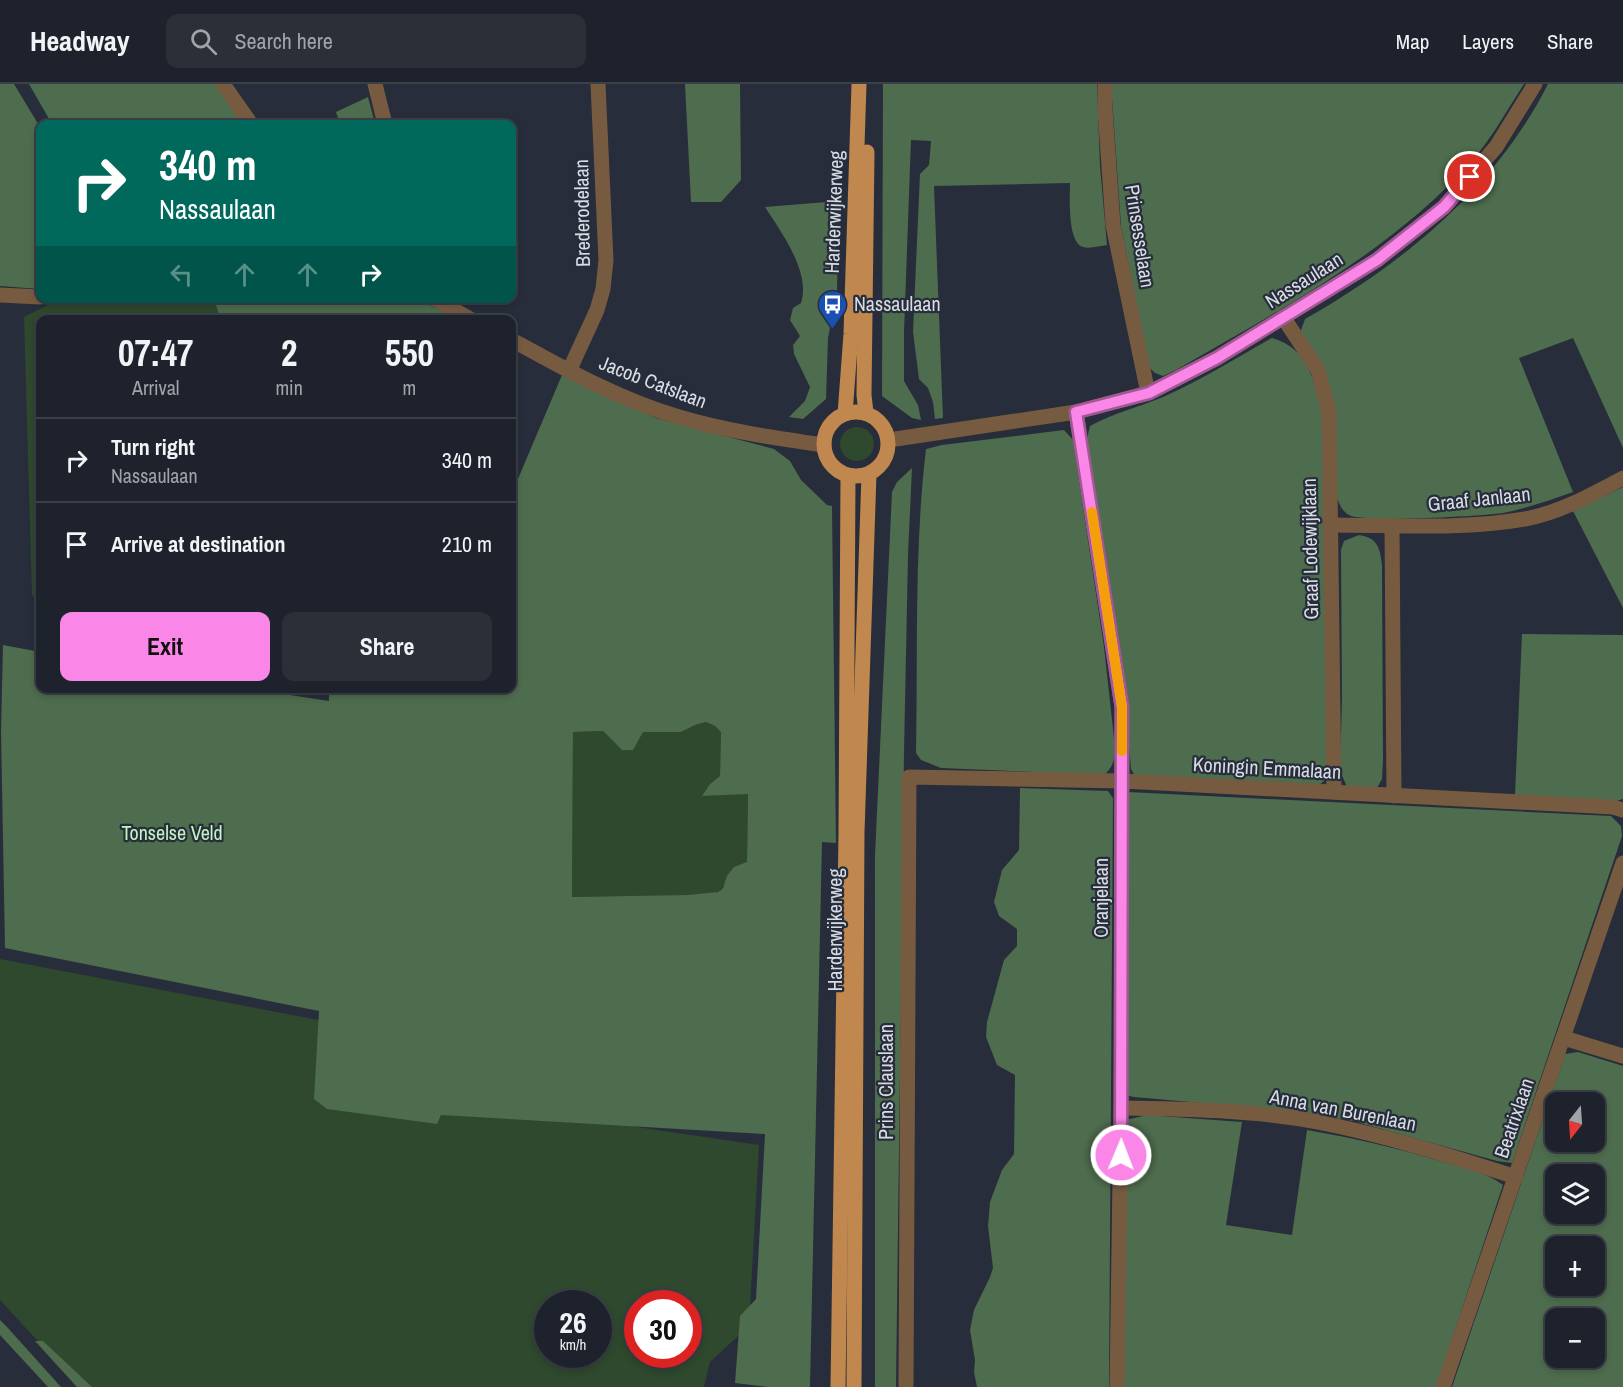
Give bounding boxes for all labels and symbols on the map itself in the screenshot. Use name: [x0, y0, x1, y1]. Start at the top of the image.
street label: Harderwijkerweg: [818, 150, 849, 274]
pin: [1444, 151, 1495, 202]
street label: Brederodelaan: [567, 159, 596, 267]
street label: Prinsesselaan: [1119, 182, 1162, 289]
street label: Nassaulaan: [1260, 245, 1348, 314]
bus stop icon: Nassaulaan: [817, 288, 849, 330]
place label: Nassaulaan: [854, 290, 941, 317]
street label: Jacob Catslaan: [596, 349, 711, 414]
street label: Graaf Lodewijklaan: [1295, 478, 1324, 620]
street label: Graaf Janlaan: [1426, 480, 1532, 517]
street label: Koningin Emmalaan: [1192, 750, 1342, 785]
park label: Tonselse Veld: [121, 819, 223, 846]
street label: Oranjelaan: [1087, 858, 1114, 938]
street label: Harderwijkerweg: [821, 868, 848, 992]
street label: Prins Clauslaan: [872, 1024, 899, 1140]
street label: Beatrixlaan: [1487, 1074, 1540, 1161]
street label: Anna van Burenlaan: [1267, 1082, 1419, 1137]
north arrow: [1545, 1092, 1605, 1152]
position arrow: [1089, 1123, 1153, 1187]
speed limit sign: 30: [624, 1290, 702, 1368]

